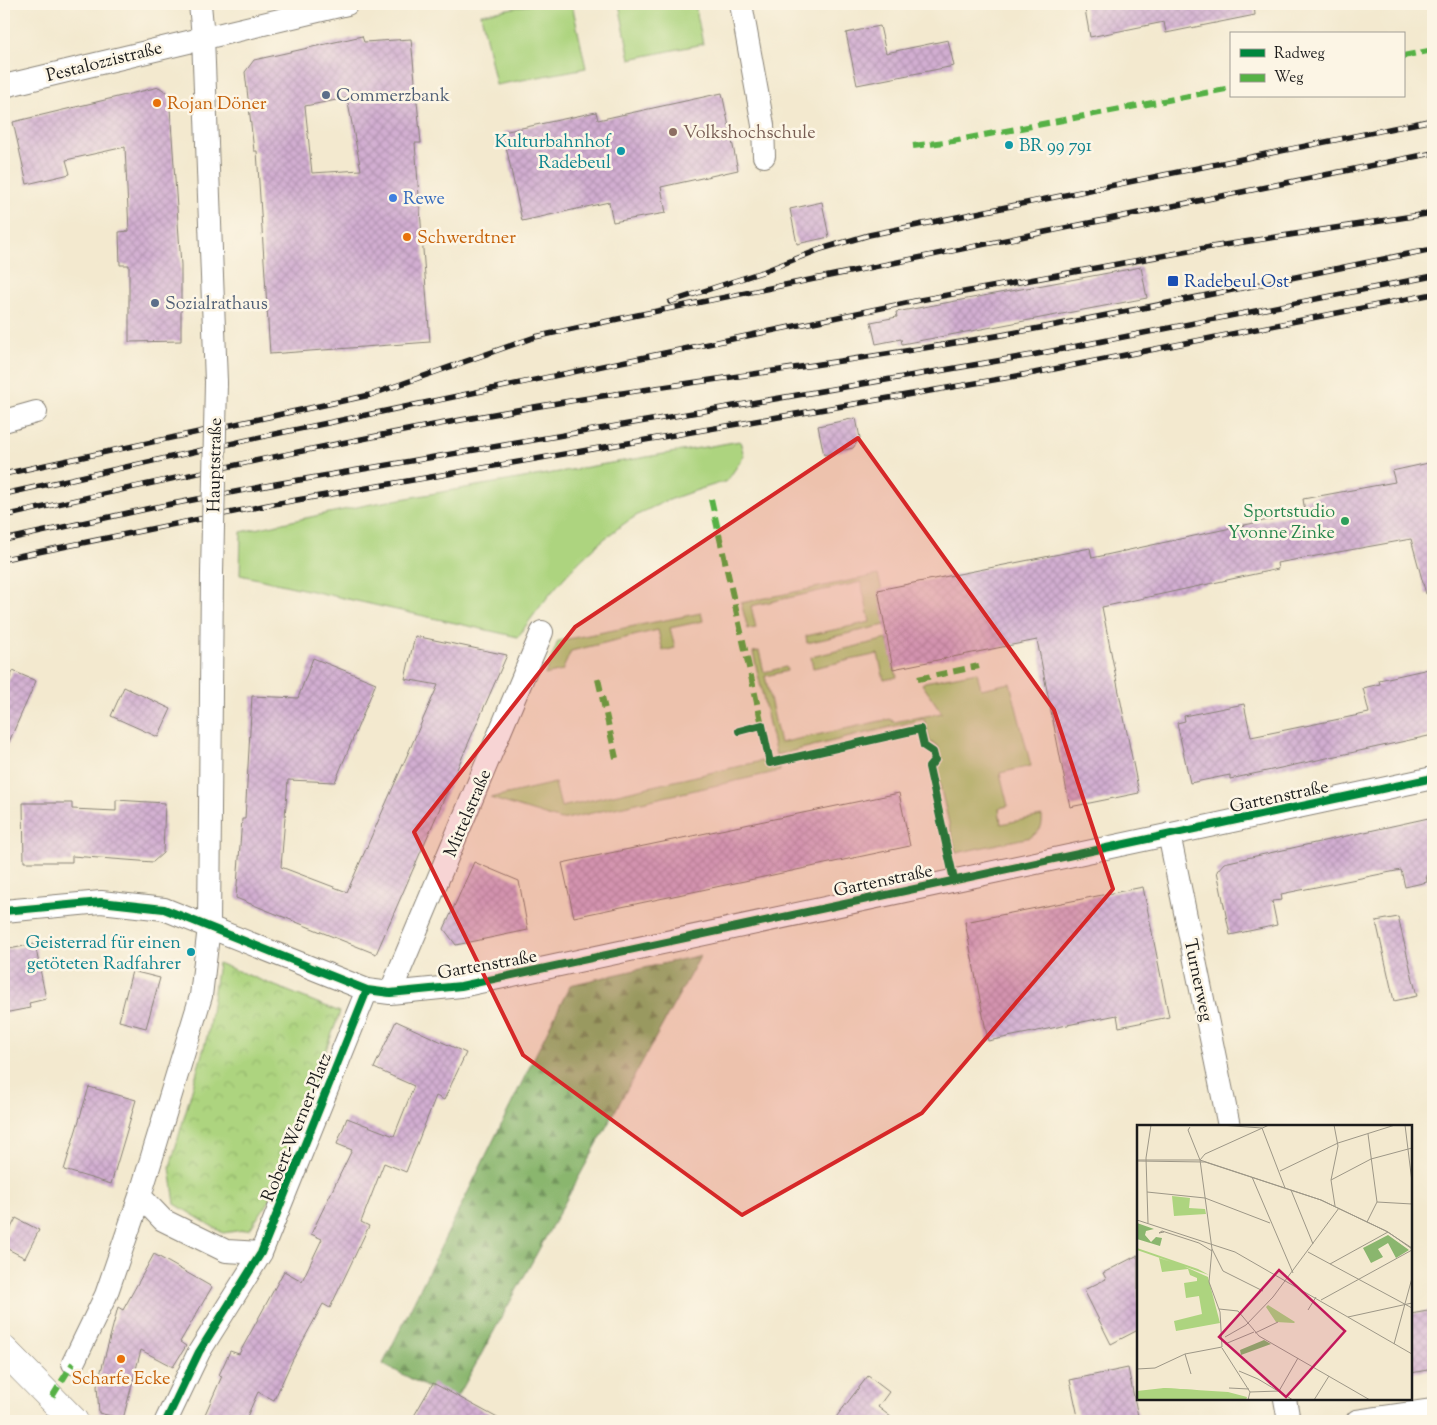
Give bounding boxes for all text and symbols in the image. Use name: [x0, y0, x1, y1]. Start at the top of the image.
legend: [1230, 32, 1404, 98]
street label: Pestalozzistraße: [44, 36, 165, 90]
text: Radweg: [1274, 44, 1325, 65]
text: Weg: [1274, 68, 1304, 89]
place label: Commerzbank: [336, 84, 450, 110]
marker: Commerzbank: [320, 89, 332, 101]
place label: Rojan Döner: [167, 92, 267, 118]
marker: Rojan Döner: [151, 97, 163, 109]
place label: Volkshochschule: [683, 121, 816, 147]
marker: Volkshochschule: [667, 126, 679, 138]
place label: Kulturbahnhof Radebeul: [494, 130, 612, 177]
place label: BR 99 791: [1019, 134, 1092, 160]
marker: BR 99 791: [1003, 139, 1015, 151]
marker: Kulturbahnhof Radebeul: [615, 145, 627, 157]
place label: Rewe: [403, 187, 445, 213]
marker: Rewe: [387, 192, 399, 204]
place label: Schwerdtner: [417, 226, 516, 252]
marker: Schwerdtner: [401, 231, 413, 243]
place label: Radebeul Ost: [1184, 270, 1289, 296]
marker: Radebeul Ost: [1166, 274, 1180, 288]
place label: Sozialrathaus: [165, 292, 268, 318]
marker: Sozialrathaus: [149, 297, 161, 309]
street label: Hauptstraße: [202, 417, 230, 513]
place label: Sportstudio Yvonne Zinke: [1228, 500, 1335, 547]
marker: Sportstudio Yvonne Zinke: [1339, 515, 1351, 527]
street label: Mittelstraße: [439, 766, 499, 862]
street label: Gartenstraße: [1227, 775, 1331, 821]
street label: Gartenstraße: [831, 859, 935, 905]
place label: Geisterrad für einen getöteten Radfahrer: [25, 931, 181, 978]
street label: Turnerweg: [1176, 937, 1219, 1024]
street label: Gartenstraße: [435, 944, 539, 988]
marker: Geisterrad für einen getöteten Radfahrer: [185, 946, 197, 958]
street label: Robert-Werner-Platz: [256, 1049, 340, 1206]
inset map: [1137, 1125, 1412, 1400]
marker: Scharfe Ecke: [115, 1353, 127, 1365]
place label: Scharfe Ecke: [72, 1367, 170, 1393]

